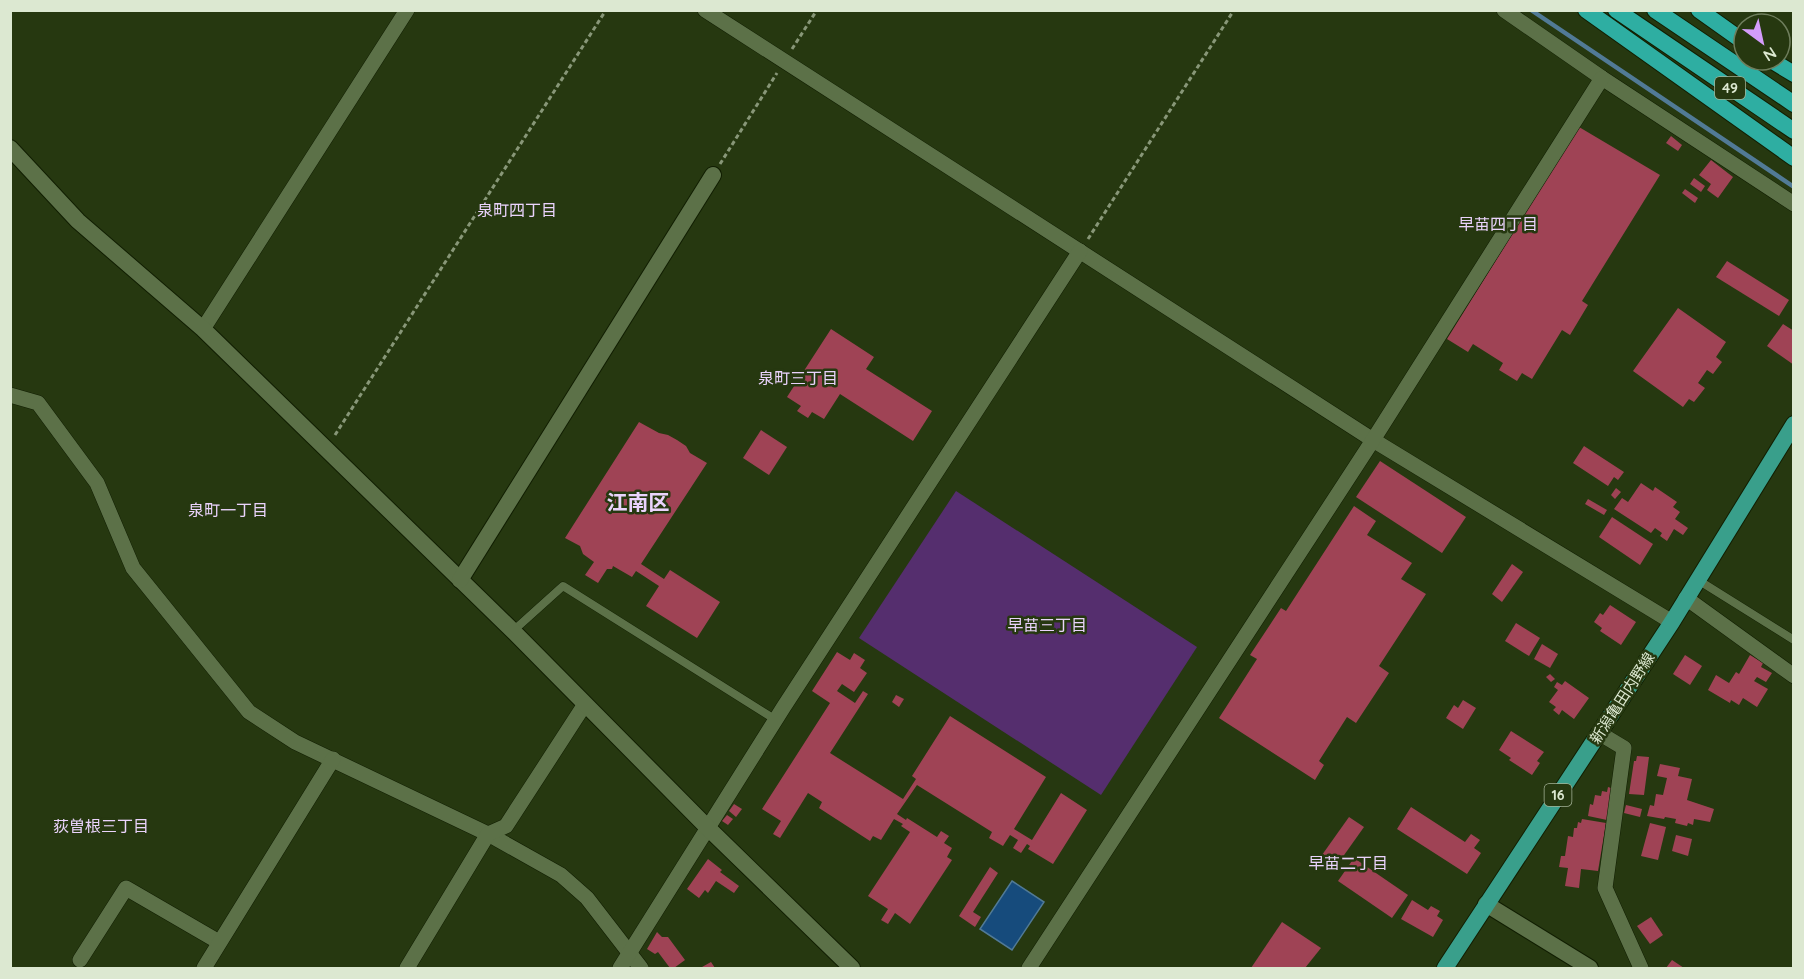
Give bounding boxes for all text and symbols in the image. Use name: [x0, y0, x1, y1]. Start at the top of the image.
north arrow: [1732, 12, 1792, 72]
text: N: [1760, 43, 1781, 66]
road number: 49: [1715, 77, 1745, 99]
district label: 泉町四丁目: [477, 200, 557, 220]
district label: 早苗四丁目: [1458, 214, 1538, 234]
district label: 泉町三丁目: [758, 368, 838, 388]
district label: 江南区: [607, 489, 670, 515]
district label: 泉町一丁目: [188, 500, 268, 520]
district label: 早苗三丁目: [1007, 615, 1087, 635]
street label: 新潟亀田内野線: [1585, 649, 1659, 747]
road number: 16: [1544, 784, 1572, 806]
district label: 荻曽根三丁目: [53, 816, 149, 836]
district label: 早苗二丁目: [1308, 853, 1388, 873]

